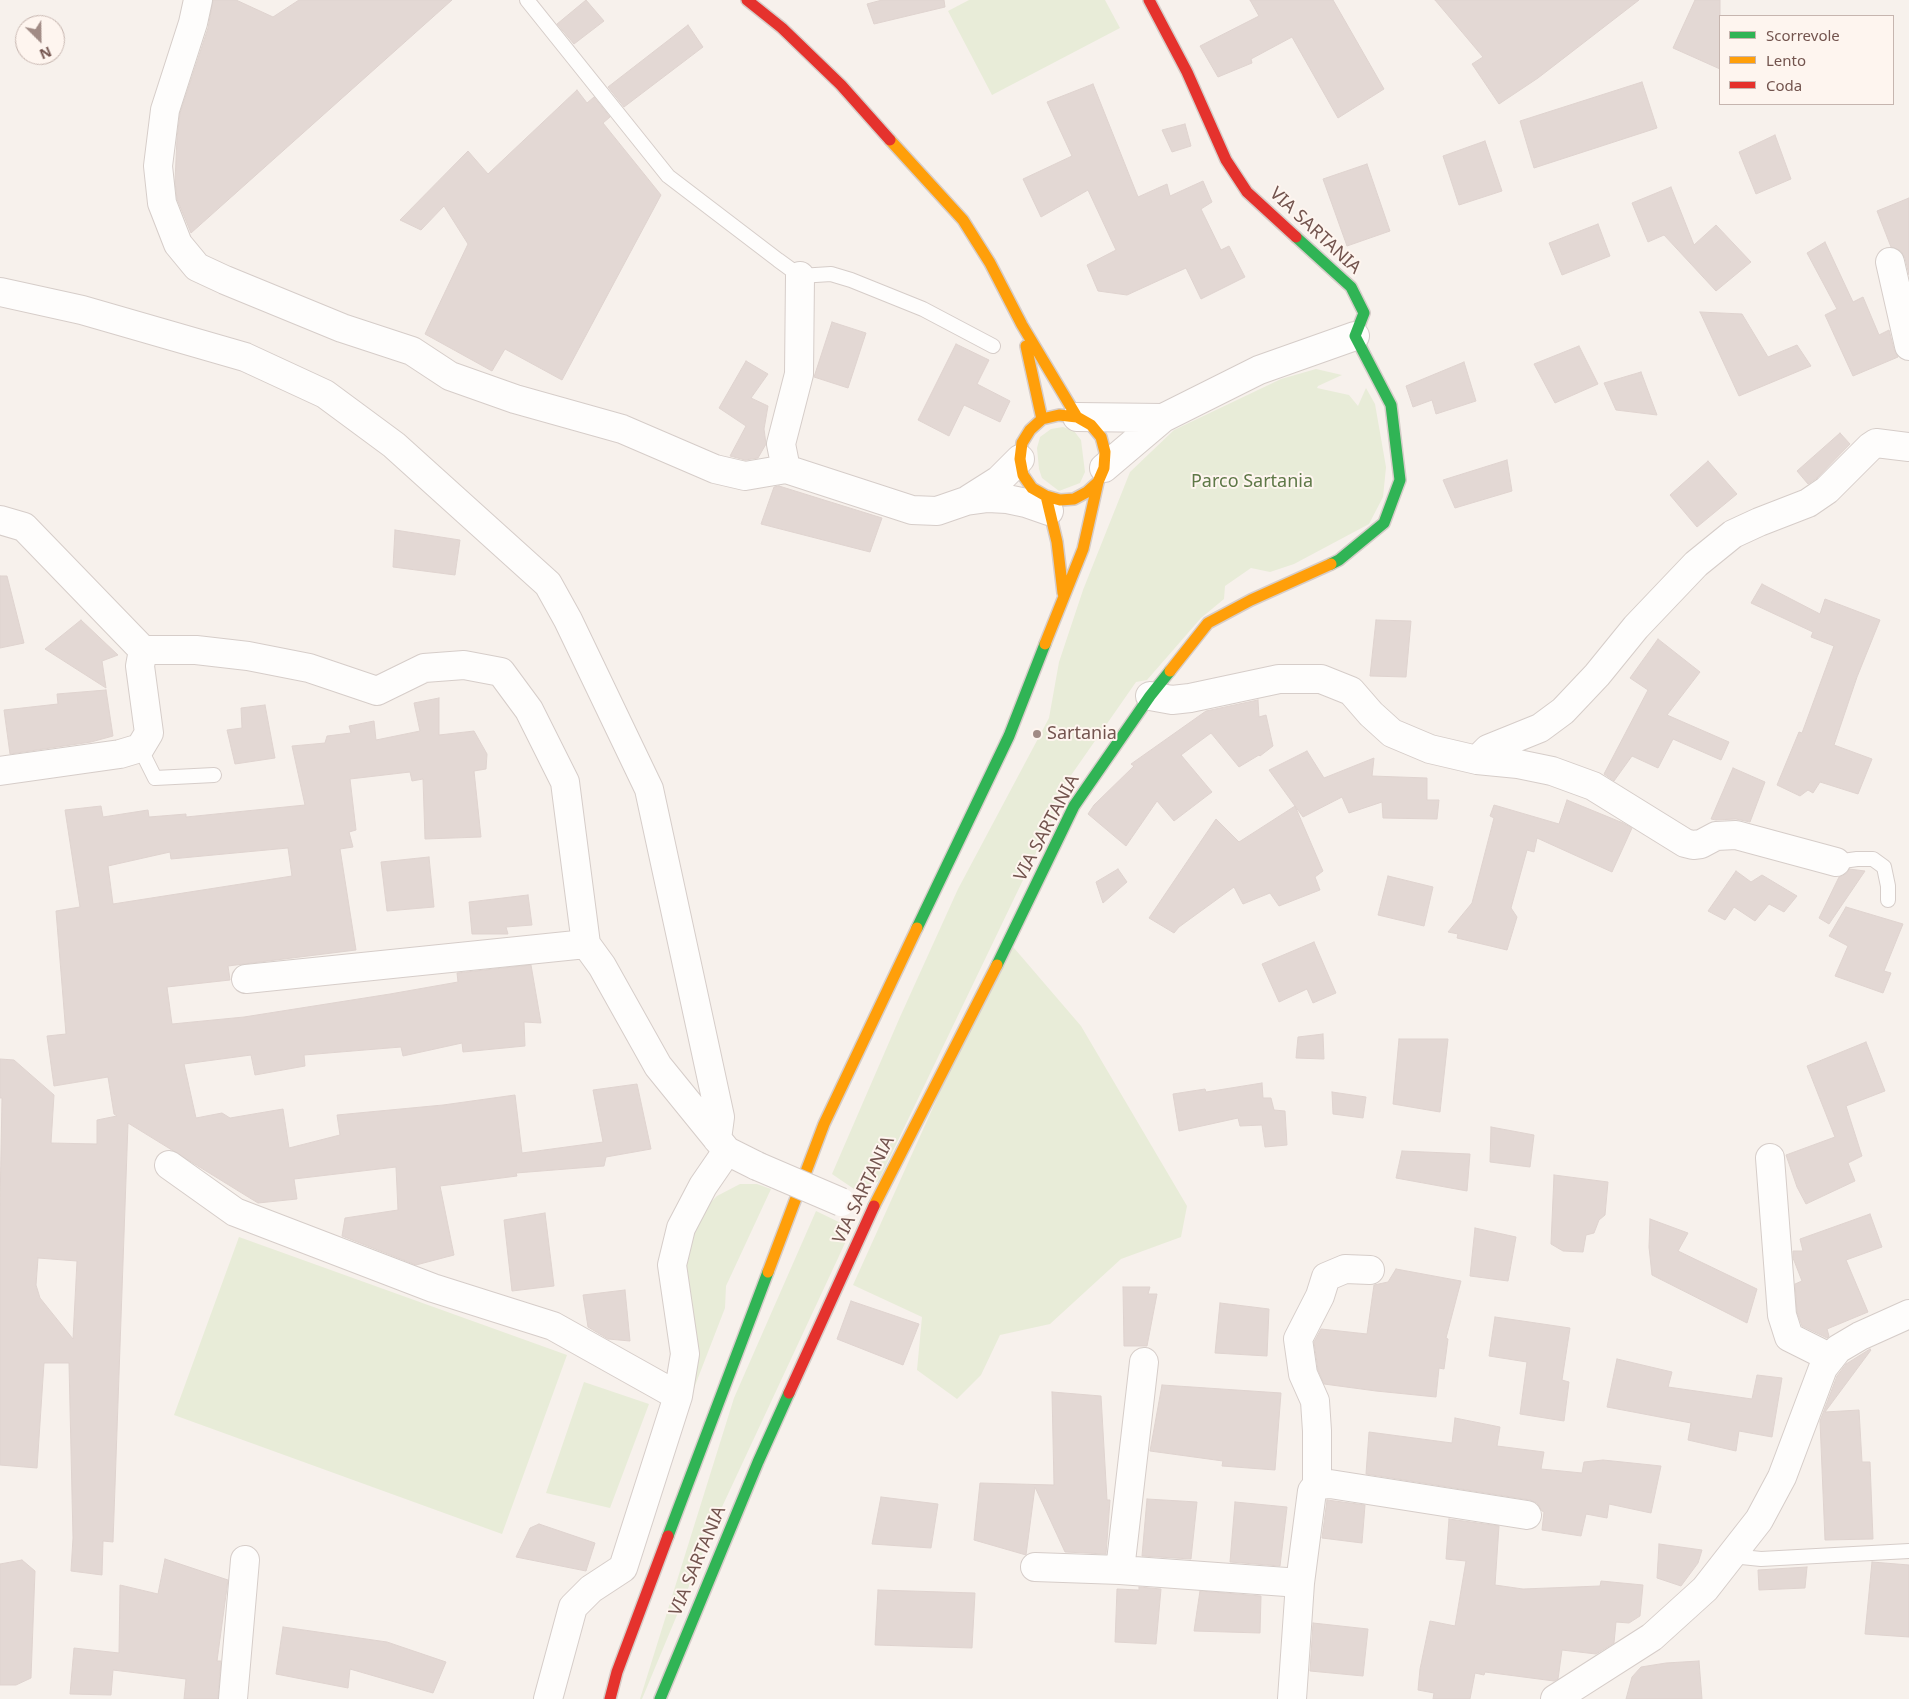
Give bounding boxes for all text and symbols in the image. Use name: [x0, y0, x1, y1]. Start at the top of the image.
north arrow: [15, 15, 65, 65]
legend: [1719, 15, 1894, 105]
text: Scorrevole: [1766, 25, 1840, 45]
text: N: [37, 42, 55, 64]
text: Lento: [1766, 50, 1806, 70]
text: Coda: [1766, 75, 1802, 95]
street label: VIA SARTANIA: [1265, 183, 1365, 279]
park label: Parco Sartania: [1191, 471, 1313, 493]
place label: Sartania: [1047, 723, 1117, 745]
marker: Sartania: [1031, 728, 1043, 740]
street label: VIA SARTANIA: [1010, 771, 1084, 885]
street label: VIA SARTANIA: [829, 1133, 899, 1247]
street label: VIA SARTANIA: [665, 1503, 731, 1619]

